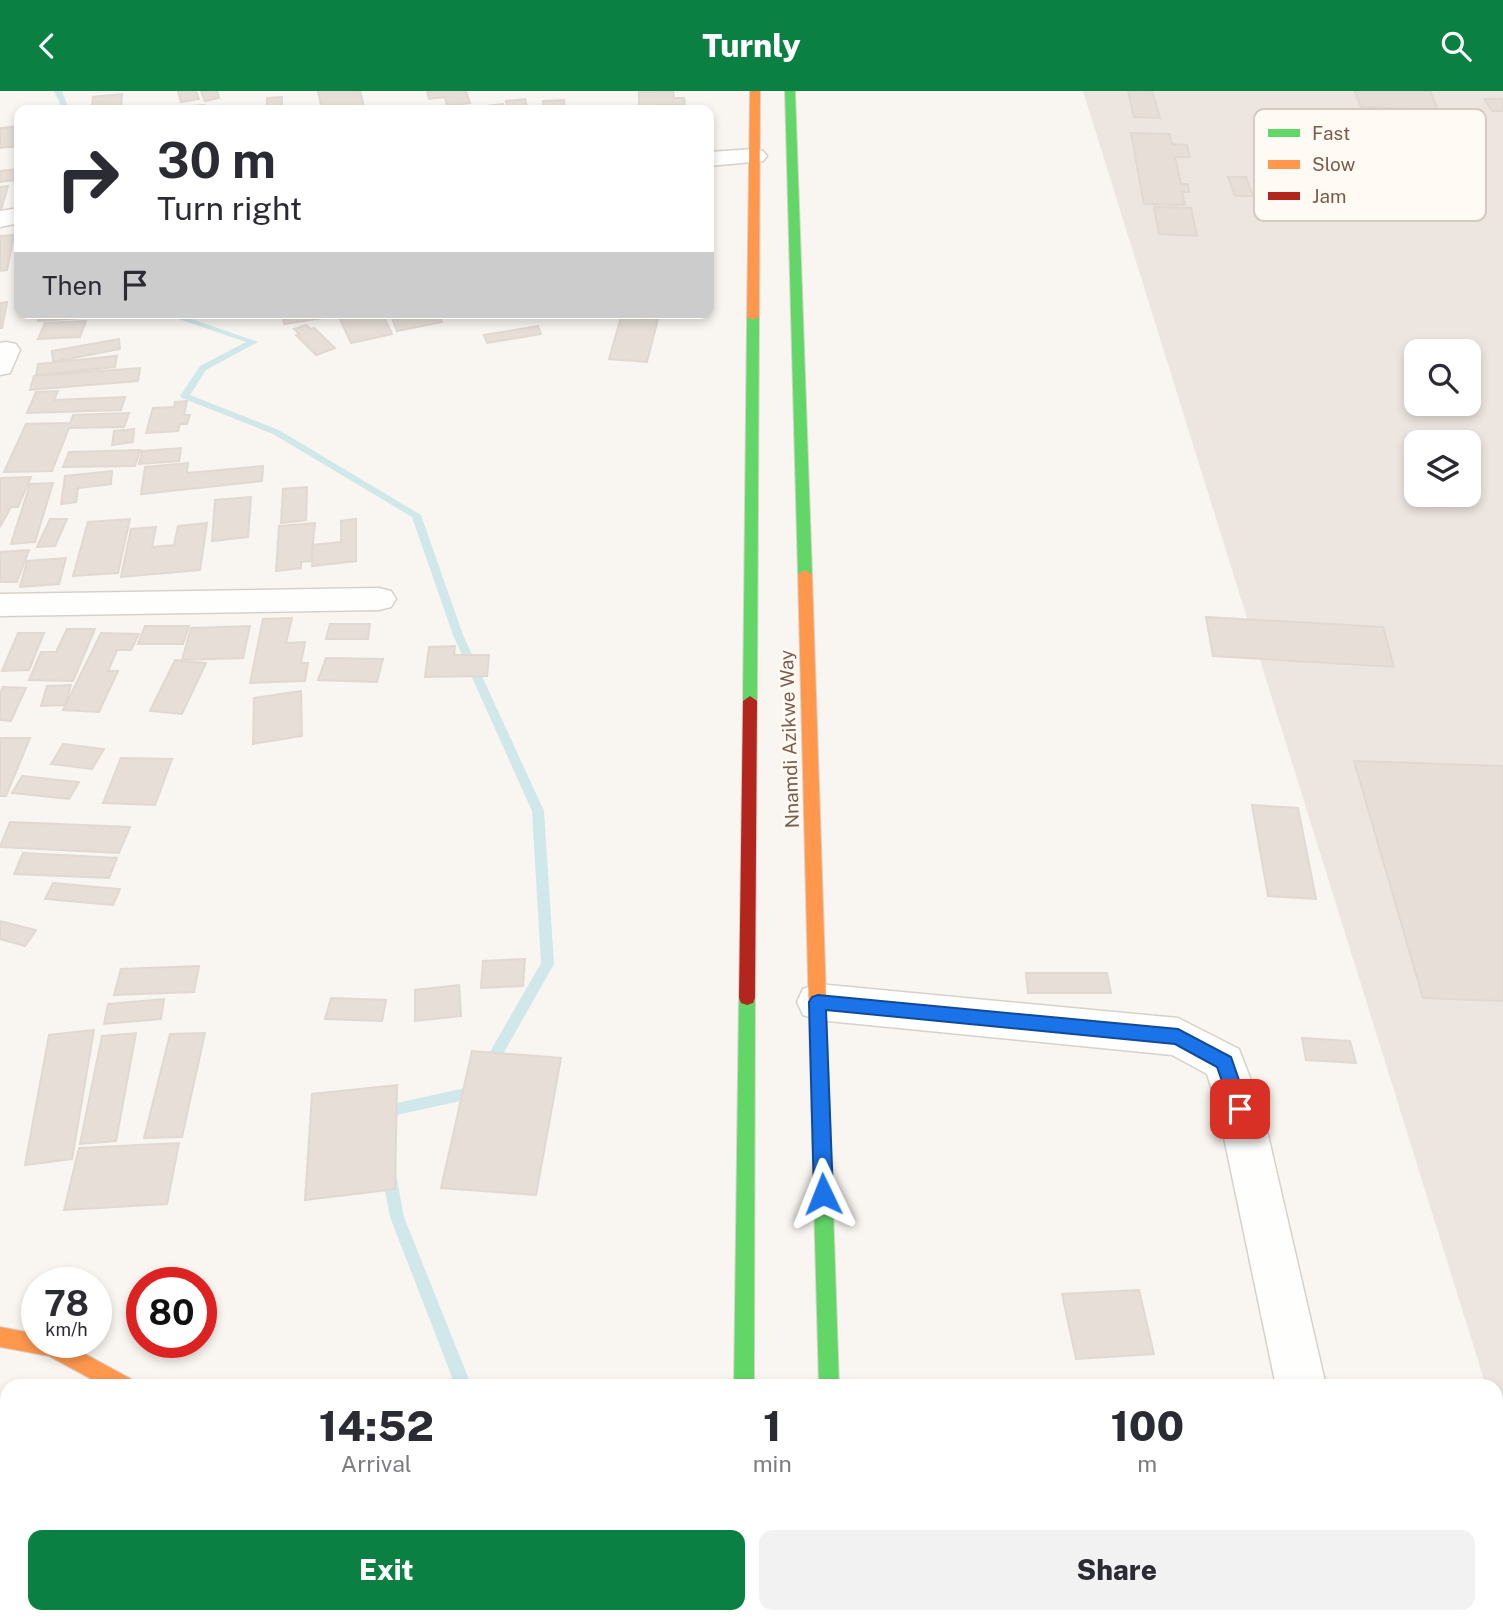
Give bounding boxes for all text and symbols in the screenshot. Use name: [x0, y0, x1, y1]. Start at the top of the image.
icon: back: [28, 27, 66, 65]
text: Turnly: [702, 27, 801, 64]
icon: search: [1437, 27, 1475, 65]
legend: [1254, 109, 1486, 221]
text: Fast: [1312, 122, 1350, 144]
text: 30 m: [157, 131, 276, 189]
icon: right: [42, 133, 133, 224]
text: Slow: [1312, 153, 1356, 175]
text: Jam: [1312, 185, 1346, 207]
text: Turn right: [157, 190, 302, 227]
icon: arrive: [116, 266, 154, 304]
text: Then: [42, 270, 102, 301]
map controls: [1404, 339, 1481, 507]
button: search: [1404, 339, 1481, 416]
button: layers: [1404, 430, 1481, 507]
street label: Nnamdi Azikwe Way: [775, 649, 803, 829]
pin: [1210, 1079, 1270, 1139]
icon: arrive: [1221, 1090, 1259, 1128]
position arrow: [786, 1157, 860, 1231]
speed limit sign: 80: [126, 1267, 217, 1358]
text: 78: [44, 1283, 89, 1324]
text: km/h: [45, 1319, 88, 1340]
text: 14:52: [319, 1401, 434, 1450]
text: 1: [763, 1401, 781, 1450]
text: 100: [1110, 1401, 1184, 1450]
text: Arrival: [341, 1450, 412, 1477]
text: min: [753, 1450, 792, 1477]
text: m: [1137, 1450, 1157, 1477]
button: Exit: [28, 1530, 745, 1610]
button: Share: [759, 1530, 1475, 1610]

